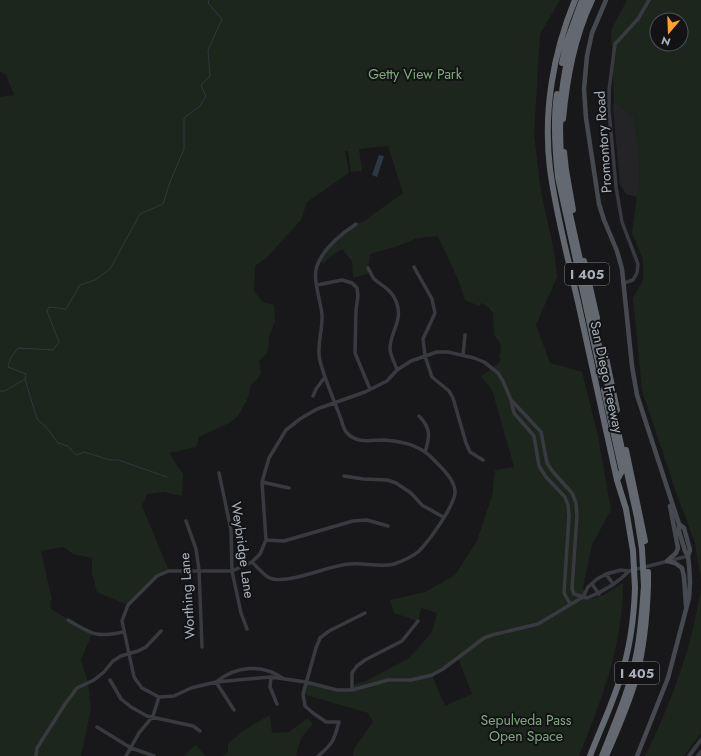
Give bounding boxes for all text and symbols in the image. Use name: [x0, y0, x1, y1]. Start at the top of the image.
north arrow: [649, 12, 689, 52]
text: N: [659, 32, 672, 50]
park label: Getty View Park: [368, 64, 463, 84]
street label: Promontory Road: [589, 90, 617, 194]
road number: I 405: [565, 263, 609, 285]
street label: San Diego Freeway: [585, 319, 629, 436]
street label: Weybridge Lane: [226, 500, 260, 600]
street label: Worthing Lane: [174, 552, 200, 640]
road number: I 405: [615, 662, 659, 684]
park label: Sepulveda Pass Open Space: [481, 710, 572, 746]

